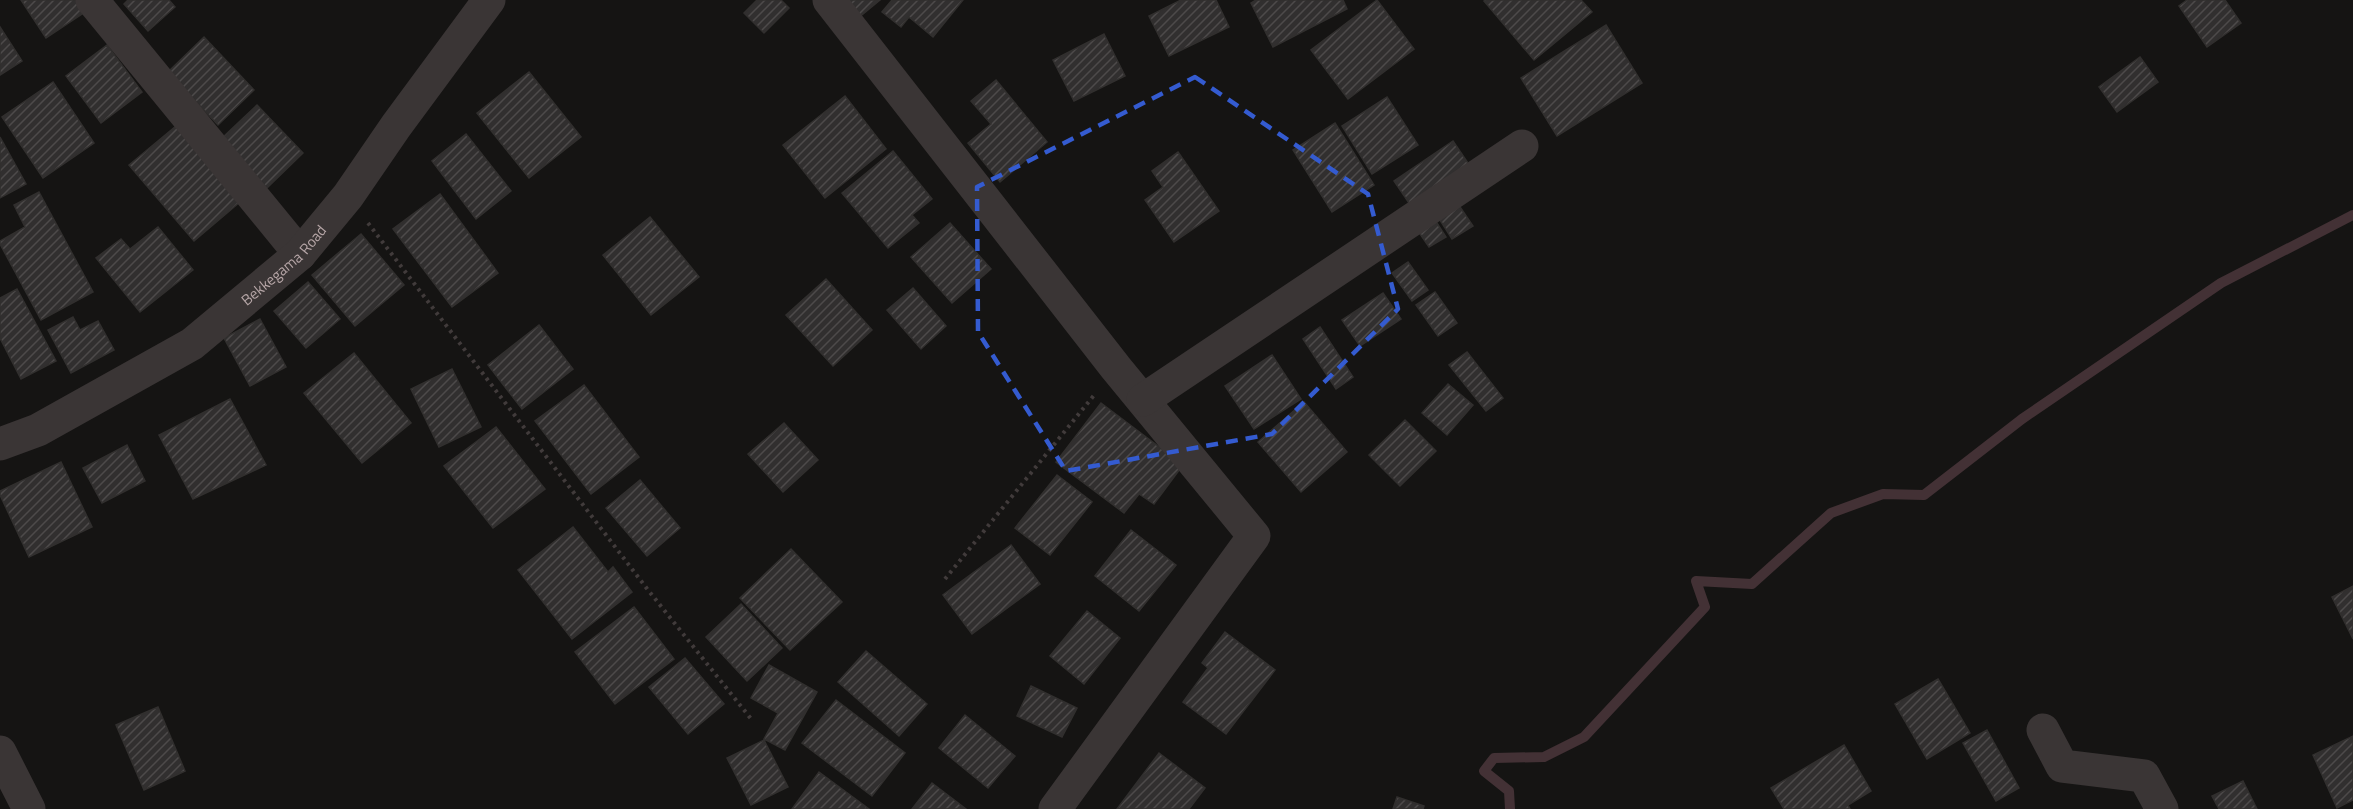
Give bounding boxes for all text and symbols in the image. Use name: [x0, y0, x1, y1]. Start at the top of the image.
street label: Bekkegama Road: [236, 219, 331, 310]

